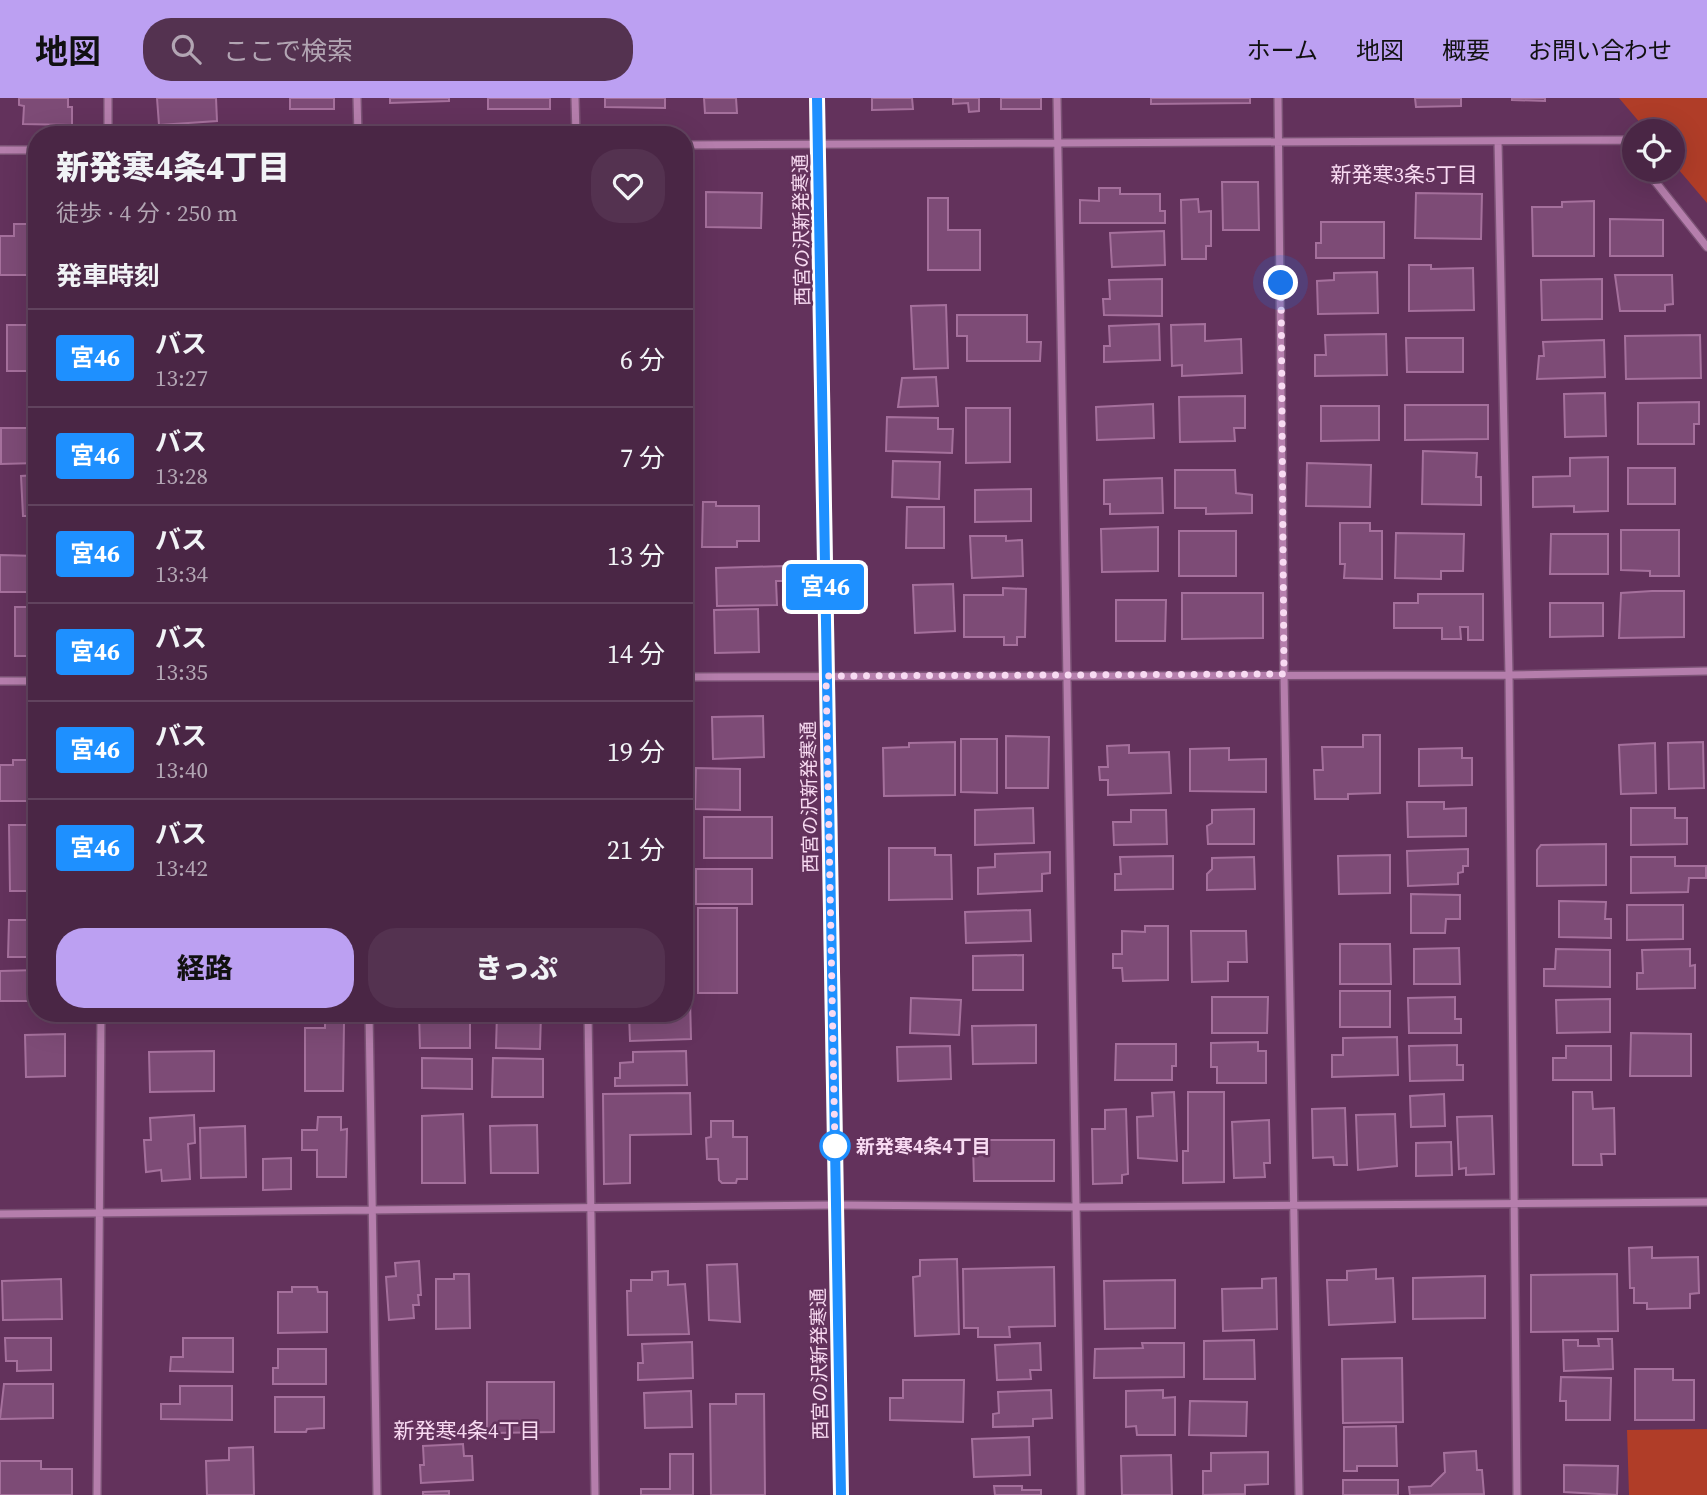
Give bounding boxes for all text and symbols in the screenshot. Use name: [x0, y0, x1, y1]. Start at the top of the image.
search box: [143, 18, 633, 81]
text: 地図: [35, 29, 101, 74]
icon: search: [167, 30, 205, 68]
text: ここで検索: [223, 33, 353, 69]
text: ホーム: [1247, 34, 1318, 67]
text: 地図: [1356, 34, 1404, 67]
text: 概要: [1442, 34, 1490, 67]
text: お問い合わせ: [1528, 34, 1672, 67]
map controls: [1622, 119, 1685, 182]
button: locate: [1622, 119, 1685, 182]
text: 新発寒4条4丁目: [56, 145, 290, 190]
button: heart: [591, 149, 665, 223]
street label: 西宮の沢新発寒通: [787, 154, 815, 306]
district label: 新発寒3条5丁目: [1331, 160, 1478, 189]
text: 徒歩 · 4 分 · 250 m: [56, 197, 238, 229]
text: 発車時刻: [56, 258, 160, 294]
your location: [1263, 265, 1298, 300]
text: バス: [155, 326, 207, 362]
text: 宮46: [70, 341, 120, 374]
text: 6 分: [620, 342, 665, 378]
text: 13:27: [155, 362, 208, 394]
text: バス: [155, 424, 207, 460]
text: 宮46: [70, 439, 120, 472]
text: 7 分: [620, 440, 665, 476]
text: 13:28: [155, 460, 208, 492]
text: バス: [155, 522, 207, 558]
text: 宮46: [70, 537, 120, 570]
text: 13 分: [607, 538, 665, 574]
text: 13:34: [155, 558, 208, 590]
line badge: 宮46: [785, 564, 865, 610]
text: 宮46: [800, 570, 850, 603]
text: バス: [155, 620, 207, 656]
text: 宮46: [70, 635, 120, 668]
text: 14 分: [607, 636, 665, 672]
text: 13:35: [155, 656, 208, 688]
text: バス: [155, 718, 207, 754]
street label: 西宮の沢新発寒通: [795, 721, 823, 873]
text: 宮46: [70, 733, 120, 766]
text: 19 分: [607, 734, 665, 770]
text: 13:40: [155, 754, 208, 786]
text: バス: [155, 816, 207, 852]
text: 宮46: [70, 831, 120, 864]
text: 21 分: [607, 832, 665, 868]
text: 13:42: [155, 852, 208, 884]
button: 経路: [56, 928, 354, 1008]
button: きっぷ: [368, 928, 665, 1008]
marker: 新発寒4条4丁目: [820, 1131, 850, 1161]
place label: 新発寒4条4丁目: [856, 1133, 991, 1159]
street label: 西宮の沢新発寒通: [805, 1288, 833, 1440]
district label: 新発寒4条4丁目: [394, 1416, 541, 1445]

